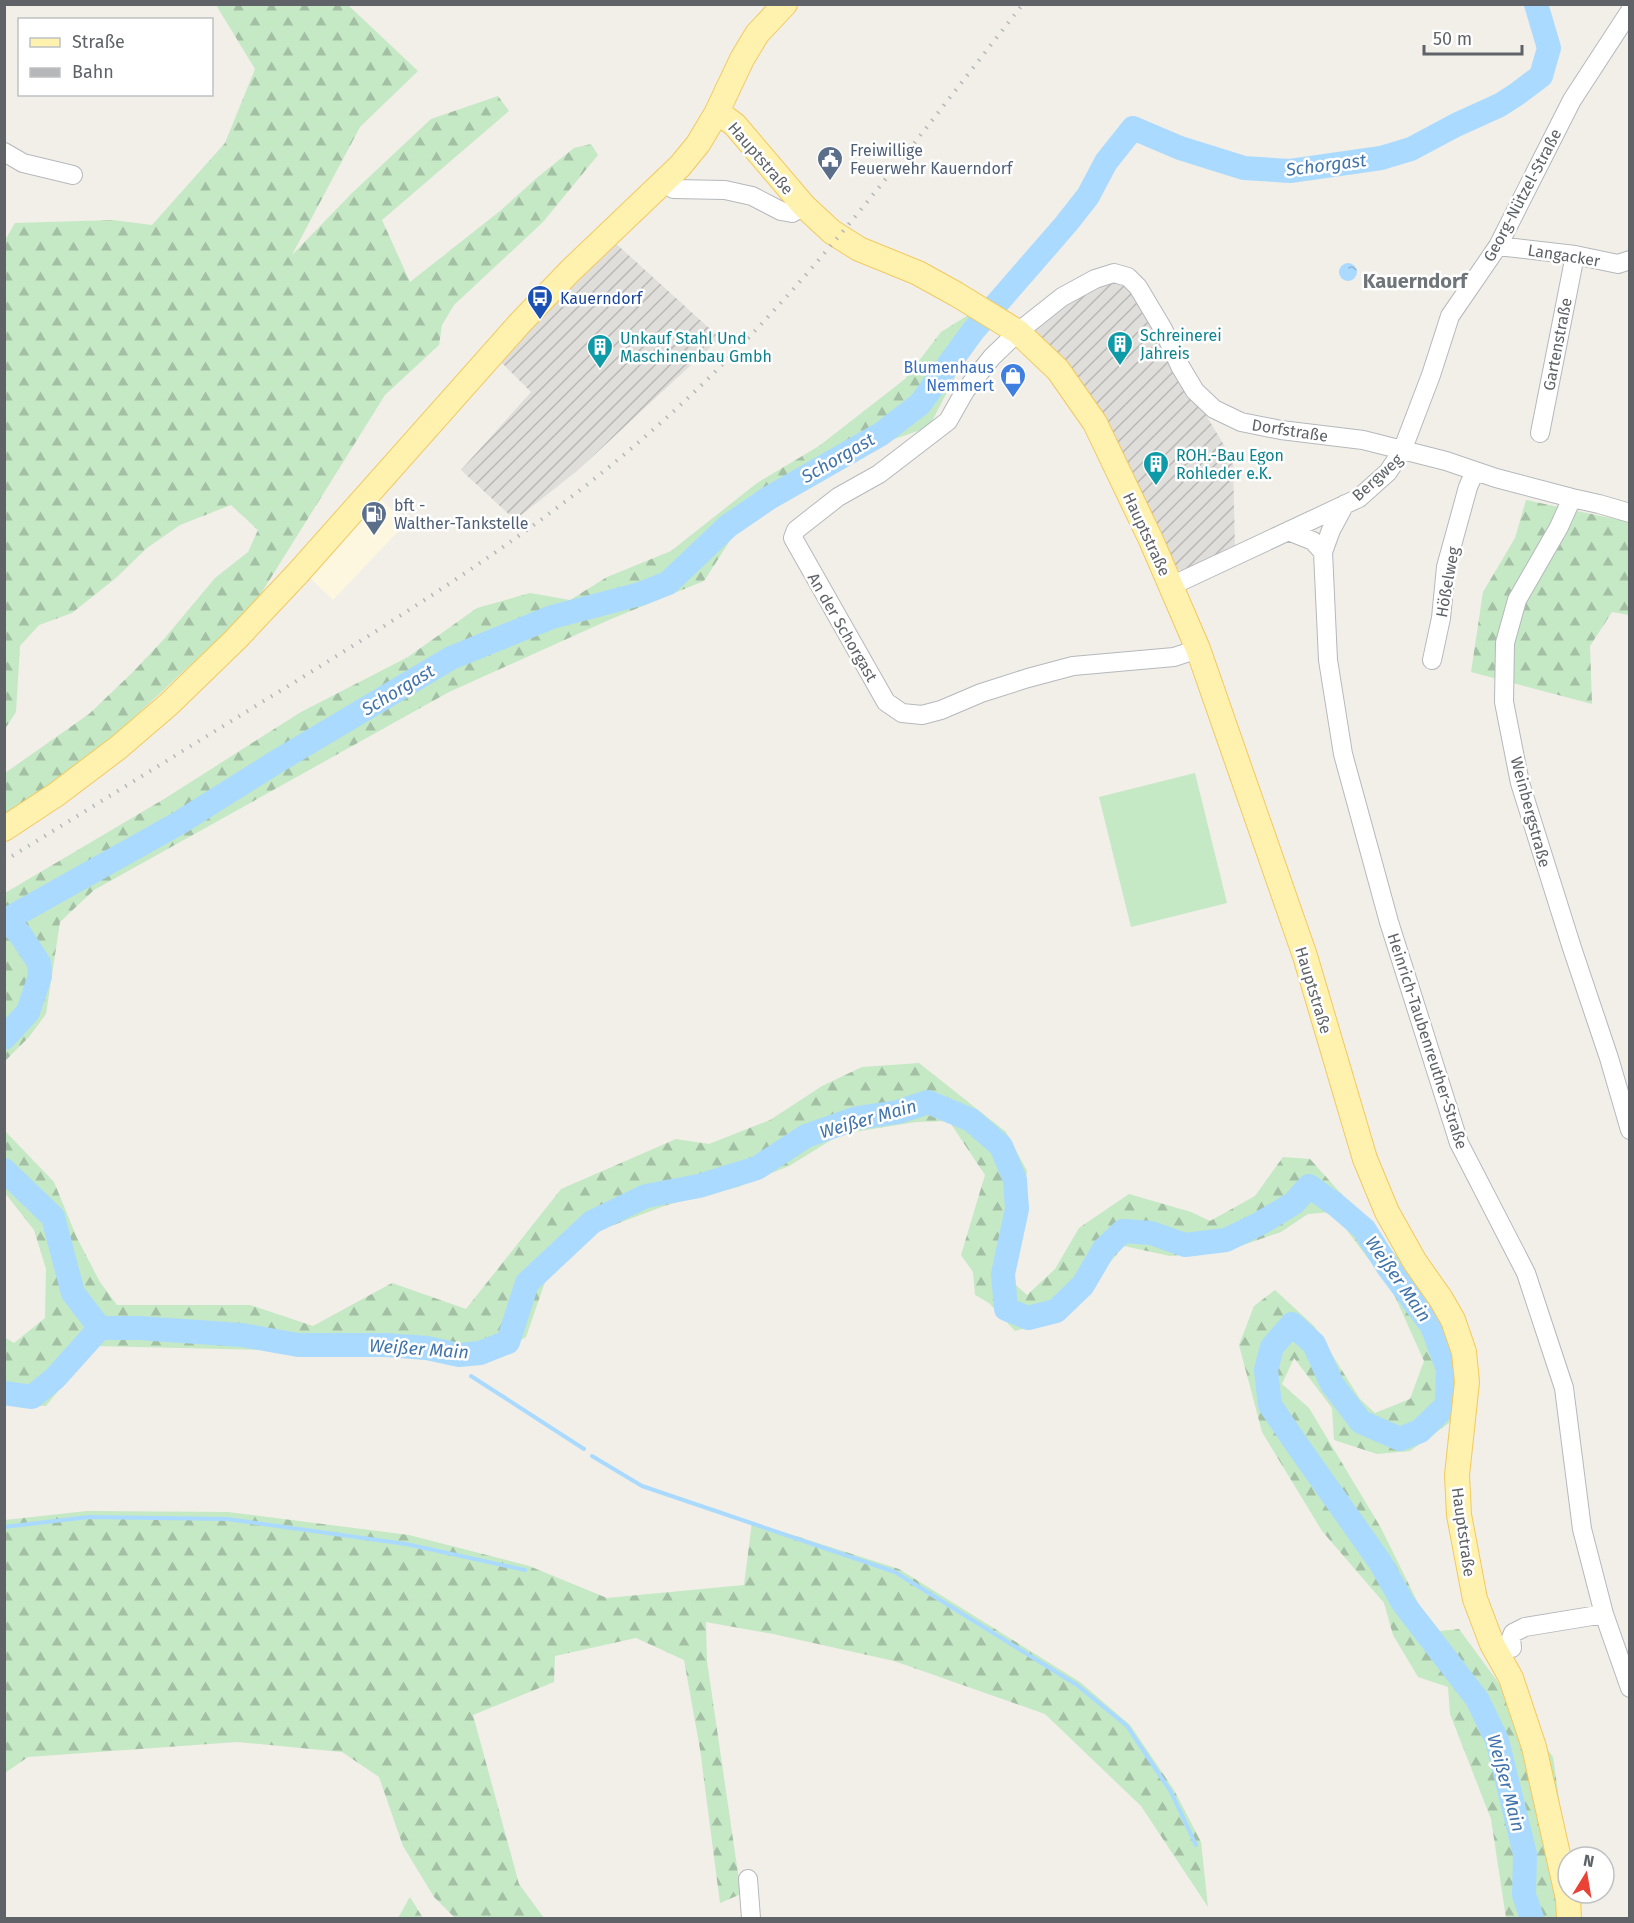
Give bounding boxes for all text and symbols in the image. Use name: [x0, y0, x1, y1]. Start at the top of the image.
legend: [18, 18, 213, 96]
scale bar: [1424, 18, 1522, 56]
text: 50 m: [1433, 28, 1472, 50]
text: Straße: [72, 31, 125, 53]
text: Bahn: [72, 61, 114, 83]
street label: Hauptstraße: [724, 118, 797, 199]
street label: Georg-Nützel-Straße: [1479, 126, 1565, 265]
place label: Freiwillige Feuerwehr Kauerndorf: [850, 141, 1014, 178]
public building icon: Freiwillige Feuerwehr Kauerndorf: [815, 144, 845, 182]
water label: Schorgast: [1284, 149, 1368, 181]
street label: Langacker: [1526, 240, 1602, 271]
district label: Kauerndorf: [1363, 269, 1469, 293]
bus stop icon: Kauerndorf: [525, 283, 555, 321]
place label: Kauerndorf: [560, 289, 644, 308]
street label: Gartenstraße: [1539, 296, 1576, 392]
place label: Schreinerei Jahreis: [1140, 326, 1222, 363]
place label: Unkauf Stahl Und Maschinenbau Gmbh: [620, 329, 772, 366]
building icon: Schreinerei Jahreis: [1105, 329, 1135, 367]
building icon: Unkauf Stahl Und Maschinenbau Gmbh: [585, 332, 615, 370]
place label: Blumenhaus Nemmert: [904, 358, 994, 395]
shop icon: Blumenhaus Nemmert: [998, 361, 1028, 399]
street label: Dorfstraße: [1250, 415, 1329, 446]
water label: Schorgast: [797, 428, 879, 488]
place label: ROH.-Bau Egon Rohleder e.K.: [1176, 446, 1284, 483]
building icon: ROH.-Bau Egon Rohleder e.K.: [1141, 449, 1171, 487]
street label: Bergweg: [1348, 449, 1407, 505]
street label: Hauptstraße: [1119, 489, 1174, 579]
place label: bft - Walther-Tankstelle: [394, 496, 529, 533]
fuel station icon: bft - Walther-Tankstelle: [359, 499, 389, 537]
street label: Hößelweg: [1432, 544, 1463, 619]
street label: An der Schorgast: [804, 570, 881, 685]
water label: Schorgast: [357, 659, 439, 721]
street label: Weinbergstraße: [1507, 755, 1554, 870]
street label: Heinrich-Taubenreuther-Straße: [1384, 931, 1471, 1152]
street label: Hauptstraße: [1291, 944, 1336, 1036]
water label: Weißer Main: [817, 1095, 919, 1143]
water label: Weißer Main: [1360, 1232, 1436, 1326]
water label: Weißer Main: [368, 1335, 470, 1363]
street label: Hauptstraße: [1448, 1486, 1479, 1578]
water label: Weißer Main: [1482, 1732, 1530, 1834]
north arrow: [1556, 1845, 1616, 1905]
text: N: [1582, 1850, 1596, 1871]

